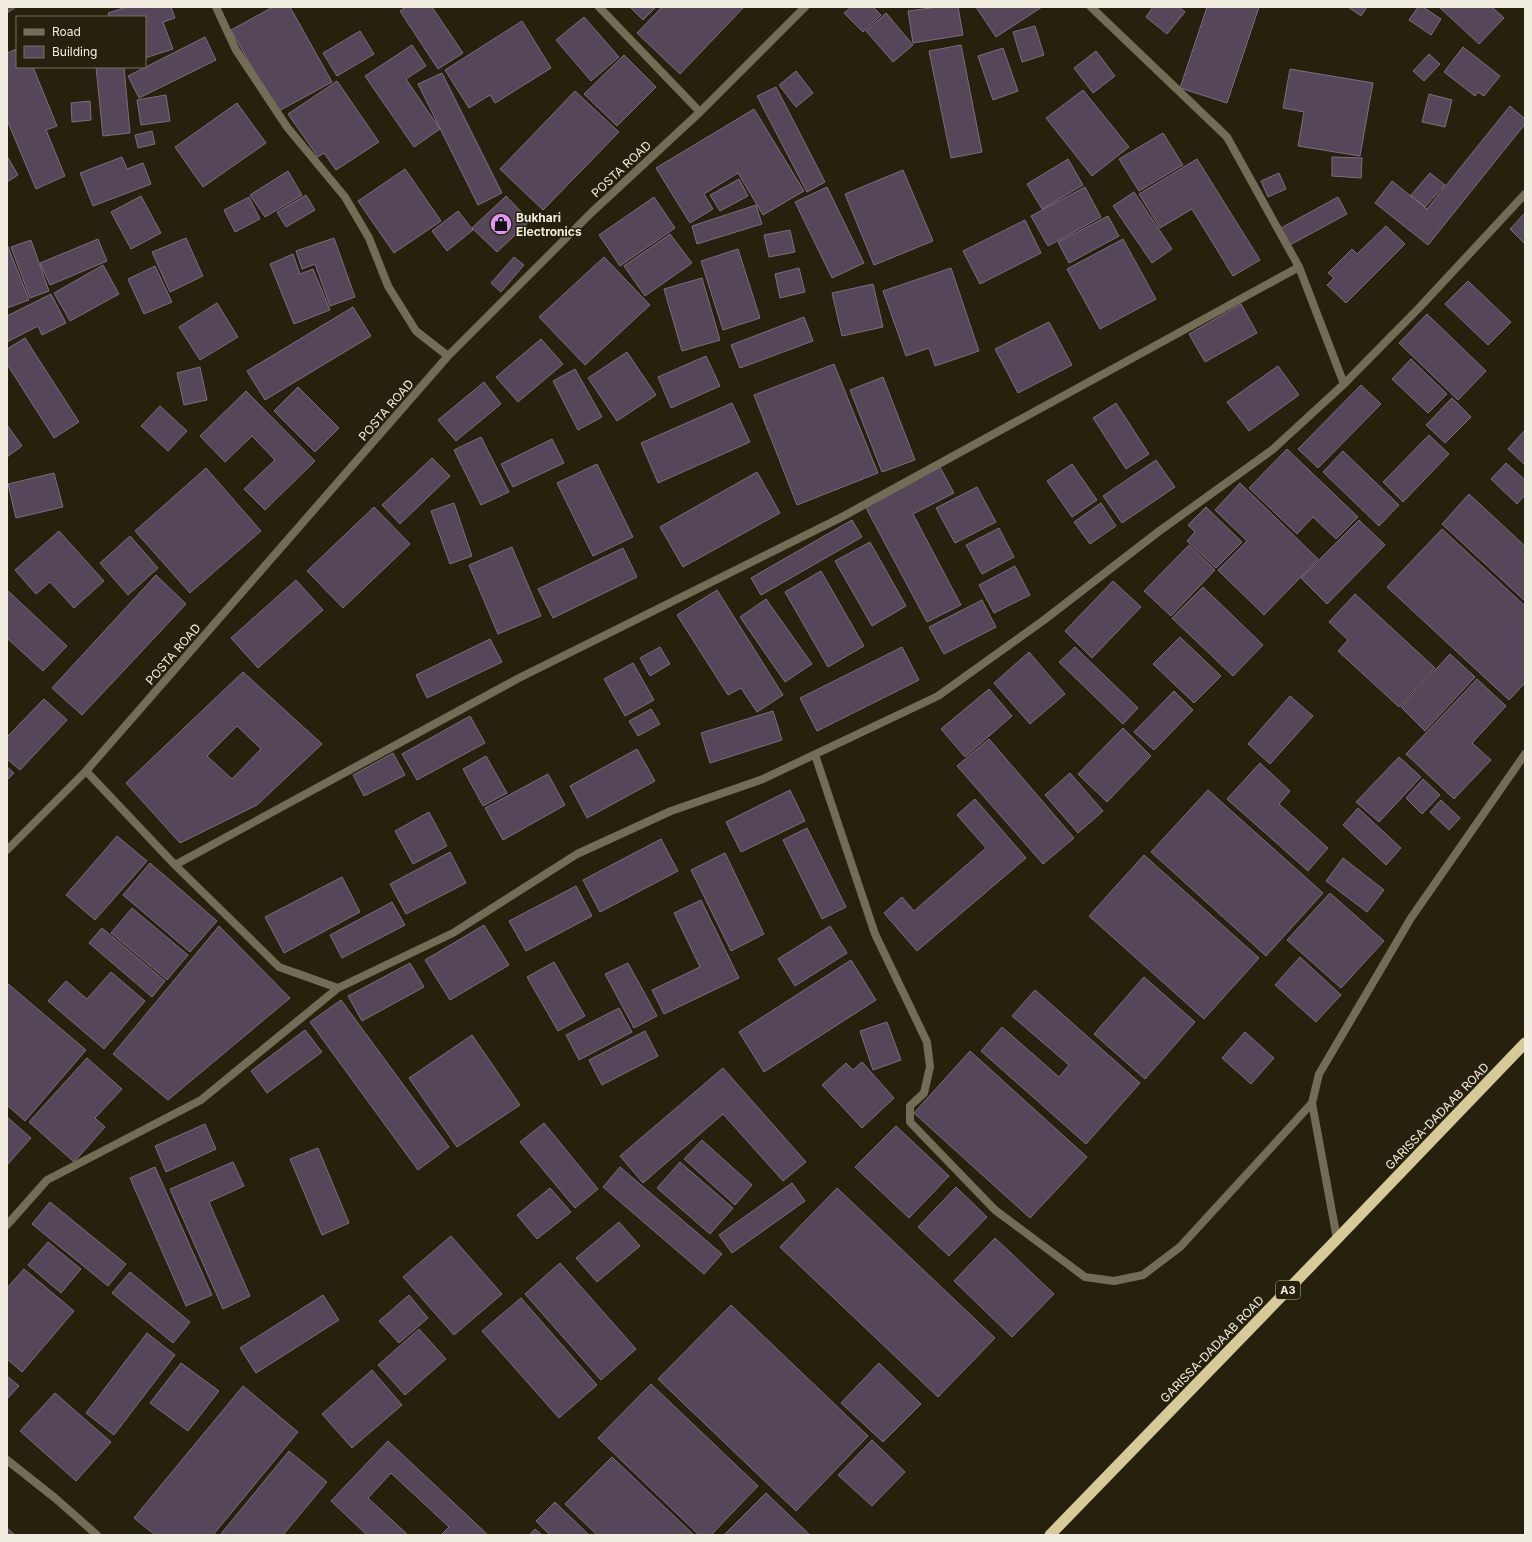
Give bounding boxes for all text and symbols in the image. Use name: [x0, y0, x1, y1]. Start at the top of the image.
legend: [16, 16, 146, 68]
text: Road: [52, 24, 81, 39]
text: Building: [52, 44, 97, 59]
street label: POSTA ROAD: [588, 137, 654, 201]
place label: Bukhari Electronics: [516, 210, 582, 239]
shop icon: Bukhari Electronics: [488, 211, 514, 237]
street label: POSTA ROAD: [355, 376, 417, 444]
street label: POSTA ROAD: [142, 620, 204, 688]
street label: GARISSA-DADAAB ROAD: [1382, 1059, 1492, 1173]
road number: A3: [1276, 1281, 1300, 1299]
street label: GARISSA-DADAAB ROAD: [1157, 1292, 1267, 1406]

